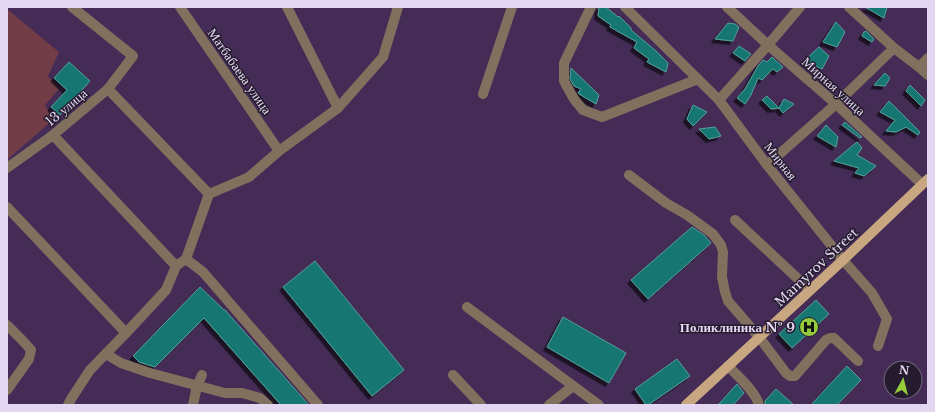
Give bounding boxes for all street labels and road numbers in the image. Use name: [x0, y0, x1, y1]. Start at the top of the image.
street label: Матбабаева улица: [204, 25, 276, 118]
street label: Мирная улица: [798, 53, 869, 119]
street label: 13 улица: [42, 85, 91, 130]
street label: Мирная: [760, 139, 801, 184]
street label: Mamyrov Street: [771, 224, 862, 310]

